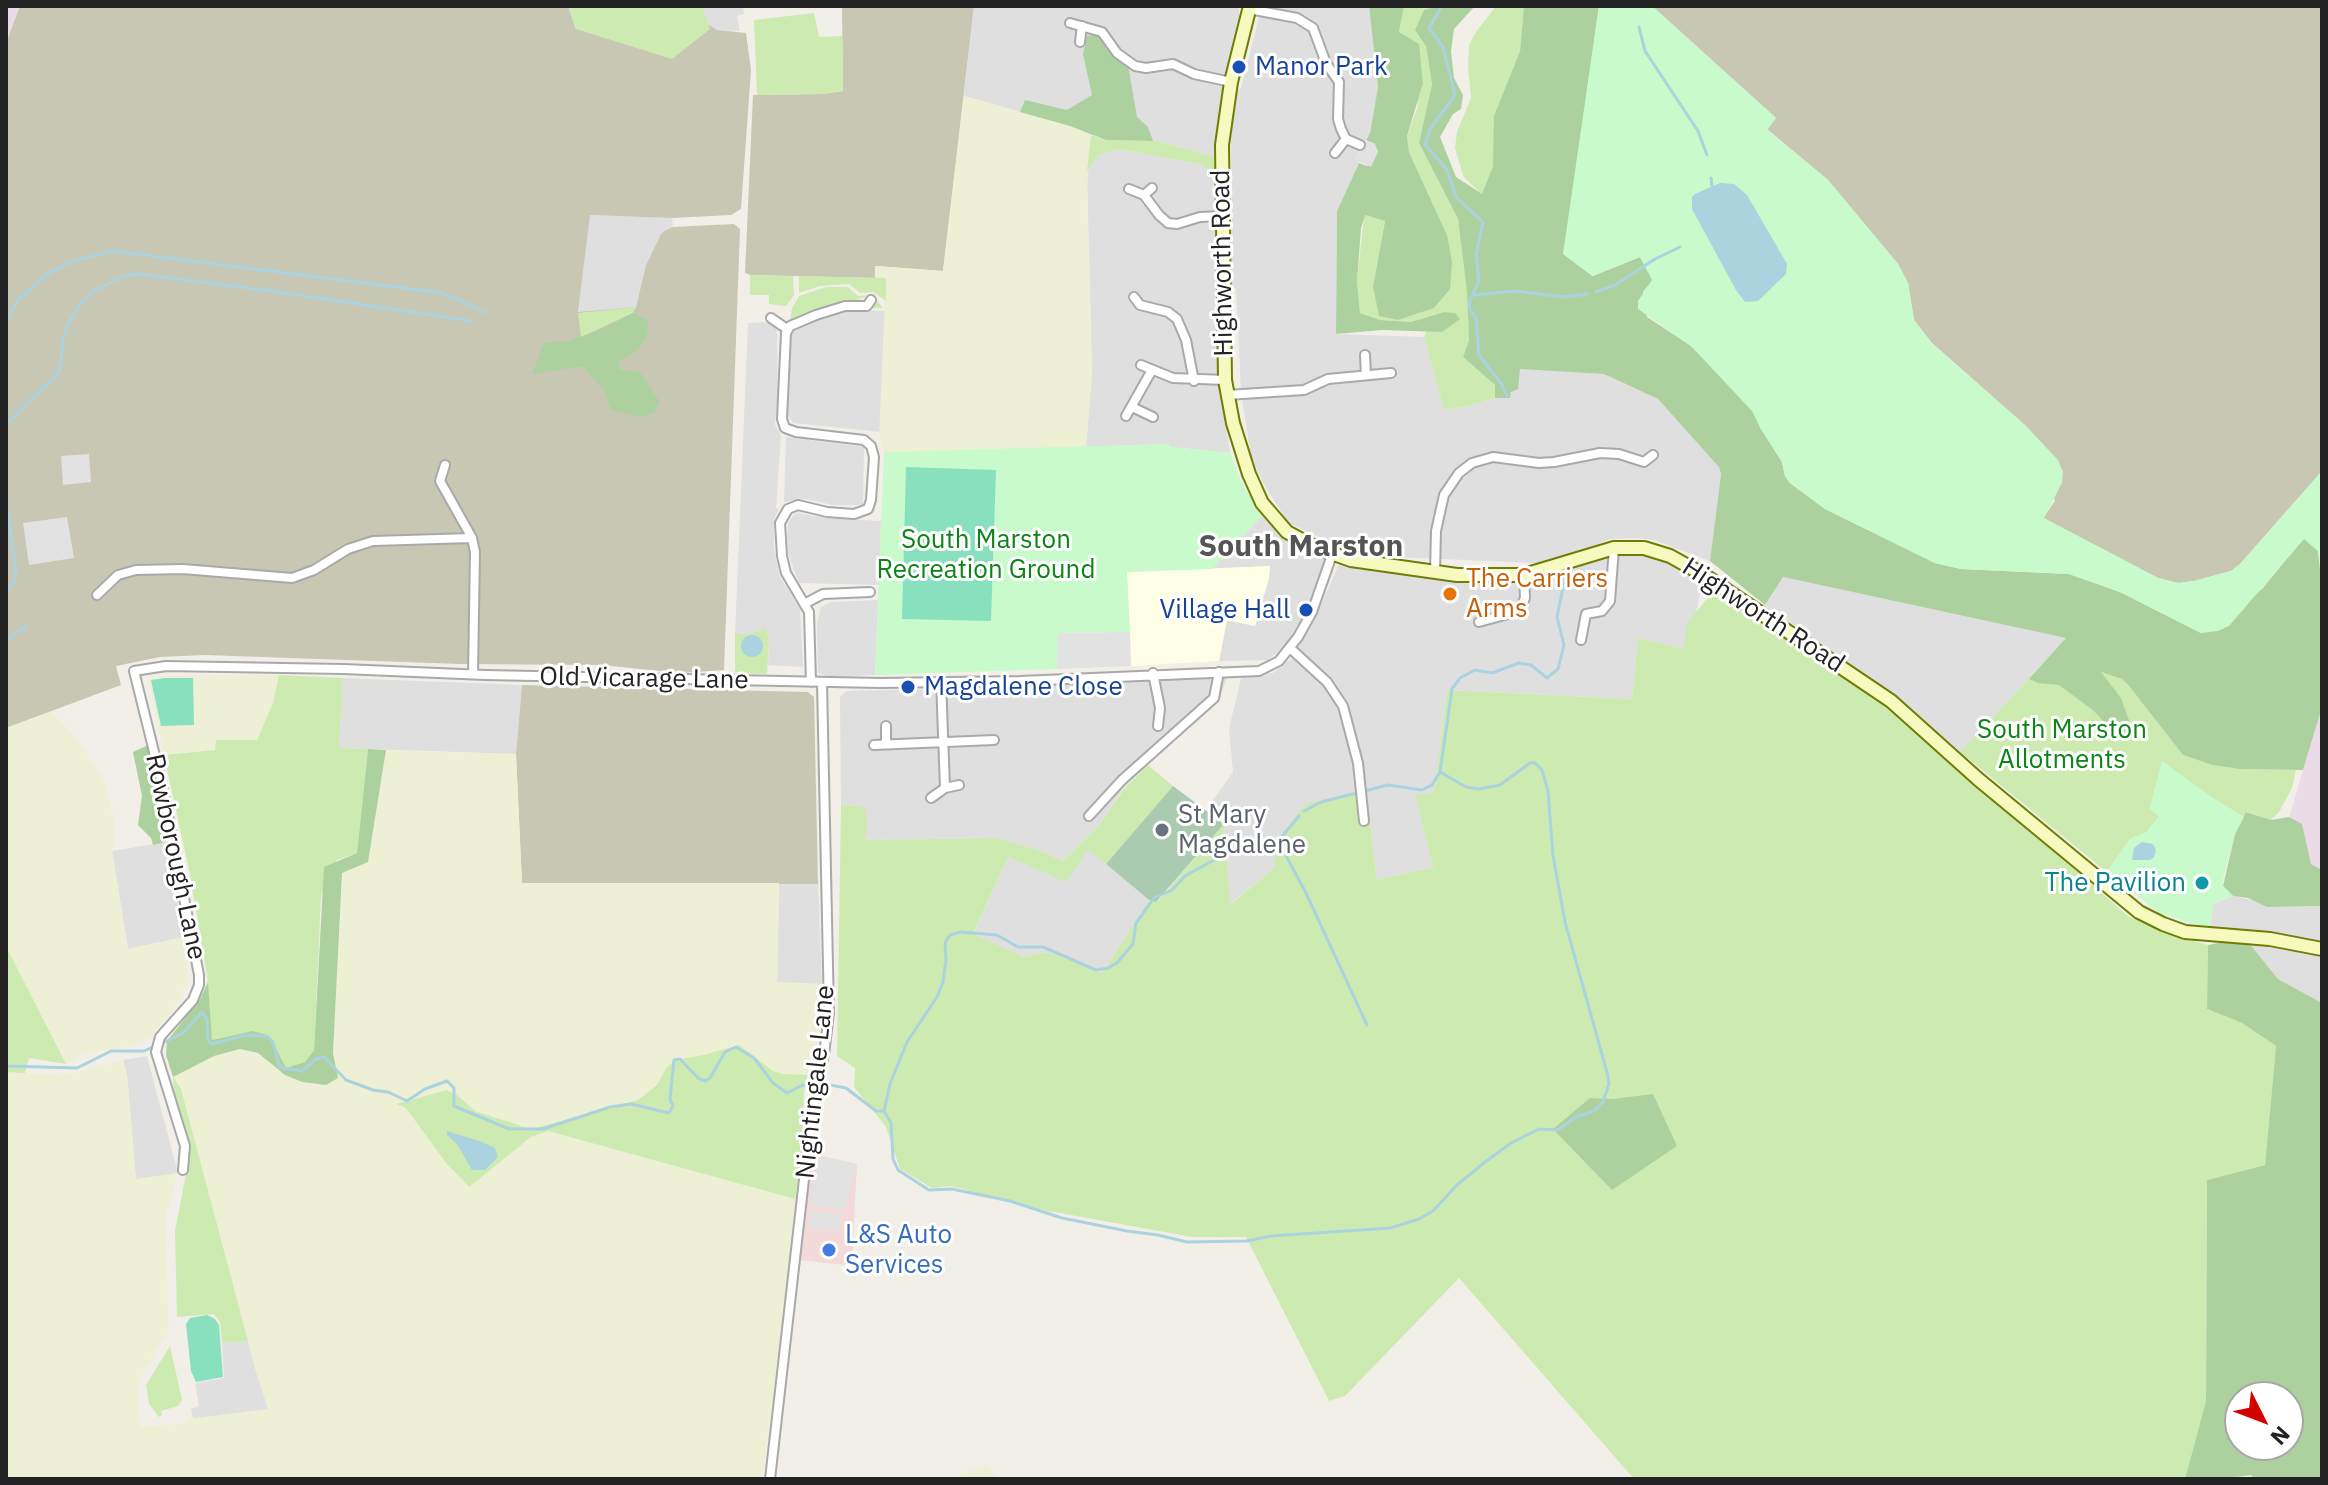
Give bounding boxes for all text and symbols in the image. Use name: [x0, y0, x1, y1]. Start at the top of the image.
place label: Manor Park: [1255, 51, 1388, 83]
marker: Manor Park: [1230, 58, 1248, 76]
street label: Highworth Road: [1206, 169, 1240, 357]
park label: South Marston Recreation Ground: [877, 524, 1095, 586]
district label: South Marston: [1199, 529, 1403, 565]
street label: Highworth Road: [1676, 552, 1850, 680]
place label: The Carriers Arms: [1466, 563, 1608, 624]
marker: The Carriers Arms: [1441, 585, 1459, 603]
place label: Village Hall: [1160, 594, 1290, 626]
marker: Village Hall: [1297, 601, 1315, 619]
street label: Old Vicarage Lane: [539, 662, 749, 696]
place label: Magdalene Close: [924, 671, 1123, 703]
marker: Magdalene Close: [899, 678, 917, 696]
park label: South Marston Allotments: [1977, 714, 2147, 776]
street label: Rowborough Lane: [138, 751, 212, 963]
place label: St Mary Magdalene: [1178, 799, 1306, 860]
marker: St Mary Magdalene: [1153, 821, 1171, 839]
place label: The Pavilion: [2045, 867, 2186, 899]
marker: The Pavilion: [2193, 874, 2211, 892]
street label: Nightingale Lane: [790, 984, 842, 1180]
place label: L&S Auto Services: [845, 1219, 952, 1280]
marker: L&S Auto Services: [820, 1241, 838, 1259]
north arrow: [2224, 1381, 2304, 1461]
text: N: [2265, 1420, 2297, 1452]

